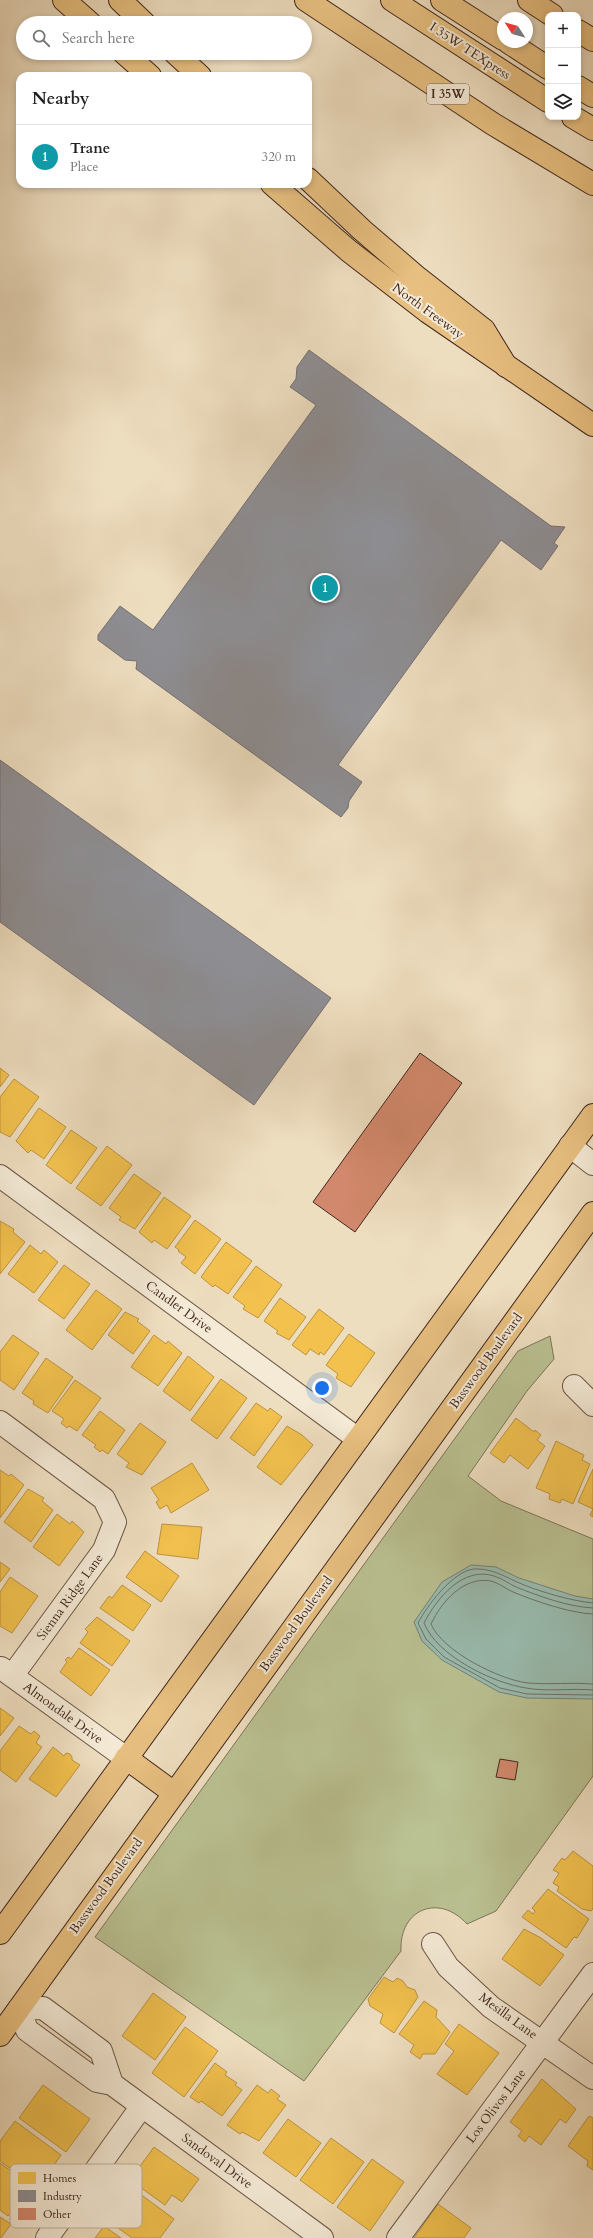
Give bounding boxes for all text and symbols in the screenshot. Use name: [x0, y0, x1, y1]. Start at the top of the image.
north arrow: [497, 12, 533, 48]
map controls: [545, 12, 581, 120]
button: +: [545, 12, 581, 48]
search box: [16, 16, 312, 60]
street label: I 35W TEXpress: [426, 18, 514, 84]
icon: search: [30, 27, 52, 49]
text: Search here: [62, 28, 135, 48]
button: −: [545, 48, 581, 84]
road number: I 35W: [427, 84, 469, 104]
button: layers: [545, 84, 581, 120]
text: Nearby: [32, 87, 89, 110]
text: Trane: [70, 138, 110, 158]
text: 1: [42, 148, 48, 166]
text: 320 m: [262, 148, 296, 166]
text: Place: [70, 158, 98, 176]
street label: North Freeway: [389, 279, 468, 343]
pin: 1: [312, 573, 338, 603]
street label: Candler Drive: [142, 1277, 216, 1337]
street label: Basswood Boulevard: [445, 1309, 527, 1412]
your location: [312, 1378, 332, 1398]
street label: Sienna Ridge Lane: [32, 1550, 108, 1644]
street label: Basswood Boulevard: [255, 1572, 337, 1675]
street label: Almondale Drive: [19, 1678, 107, 1748]
street label: Basswood Boulevard: [65, 1834, 147, 1937]
street label: Mesilla Lane: [475, 1989, 541, 2044]
street label: Los Olivos Lane: [462, 2065, 530, 2147]
street label: Sandoval Drive: [178, 2129, 256, 2193]
legend: [10, 2164, 142, 2228]
text: Homes: [43, 2171, 76, 2186]
text: Industry: [43, 2189, 82, 2204]
text: Other: [43, 2207, 72, 2222]

